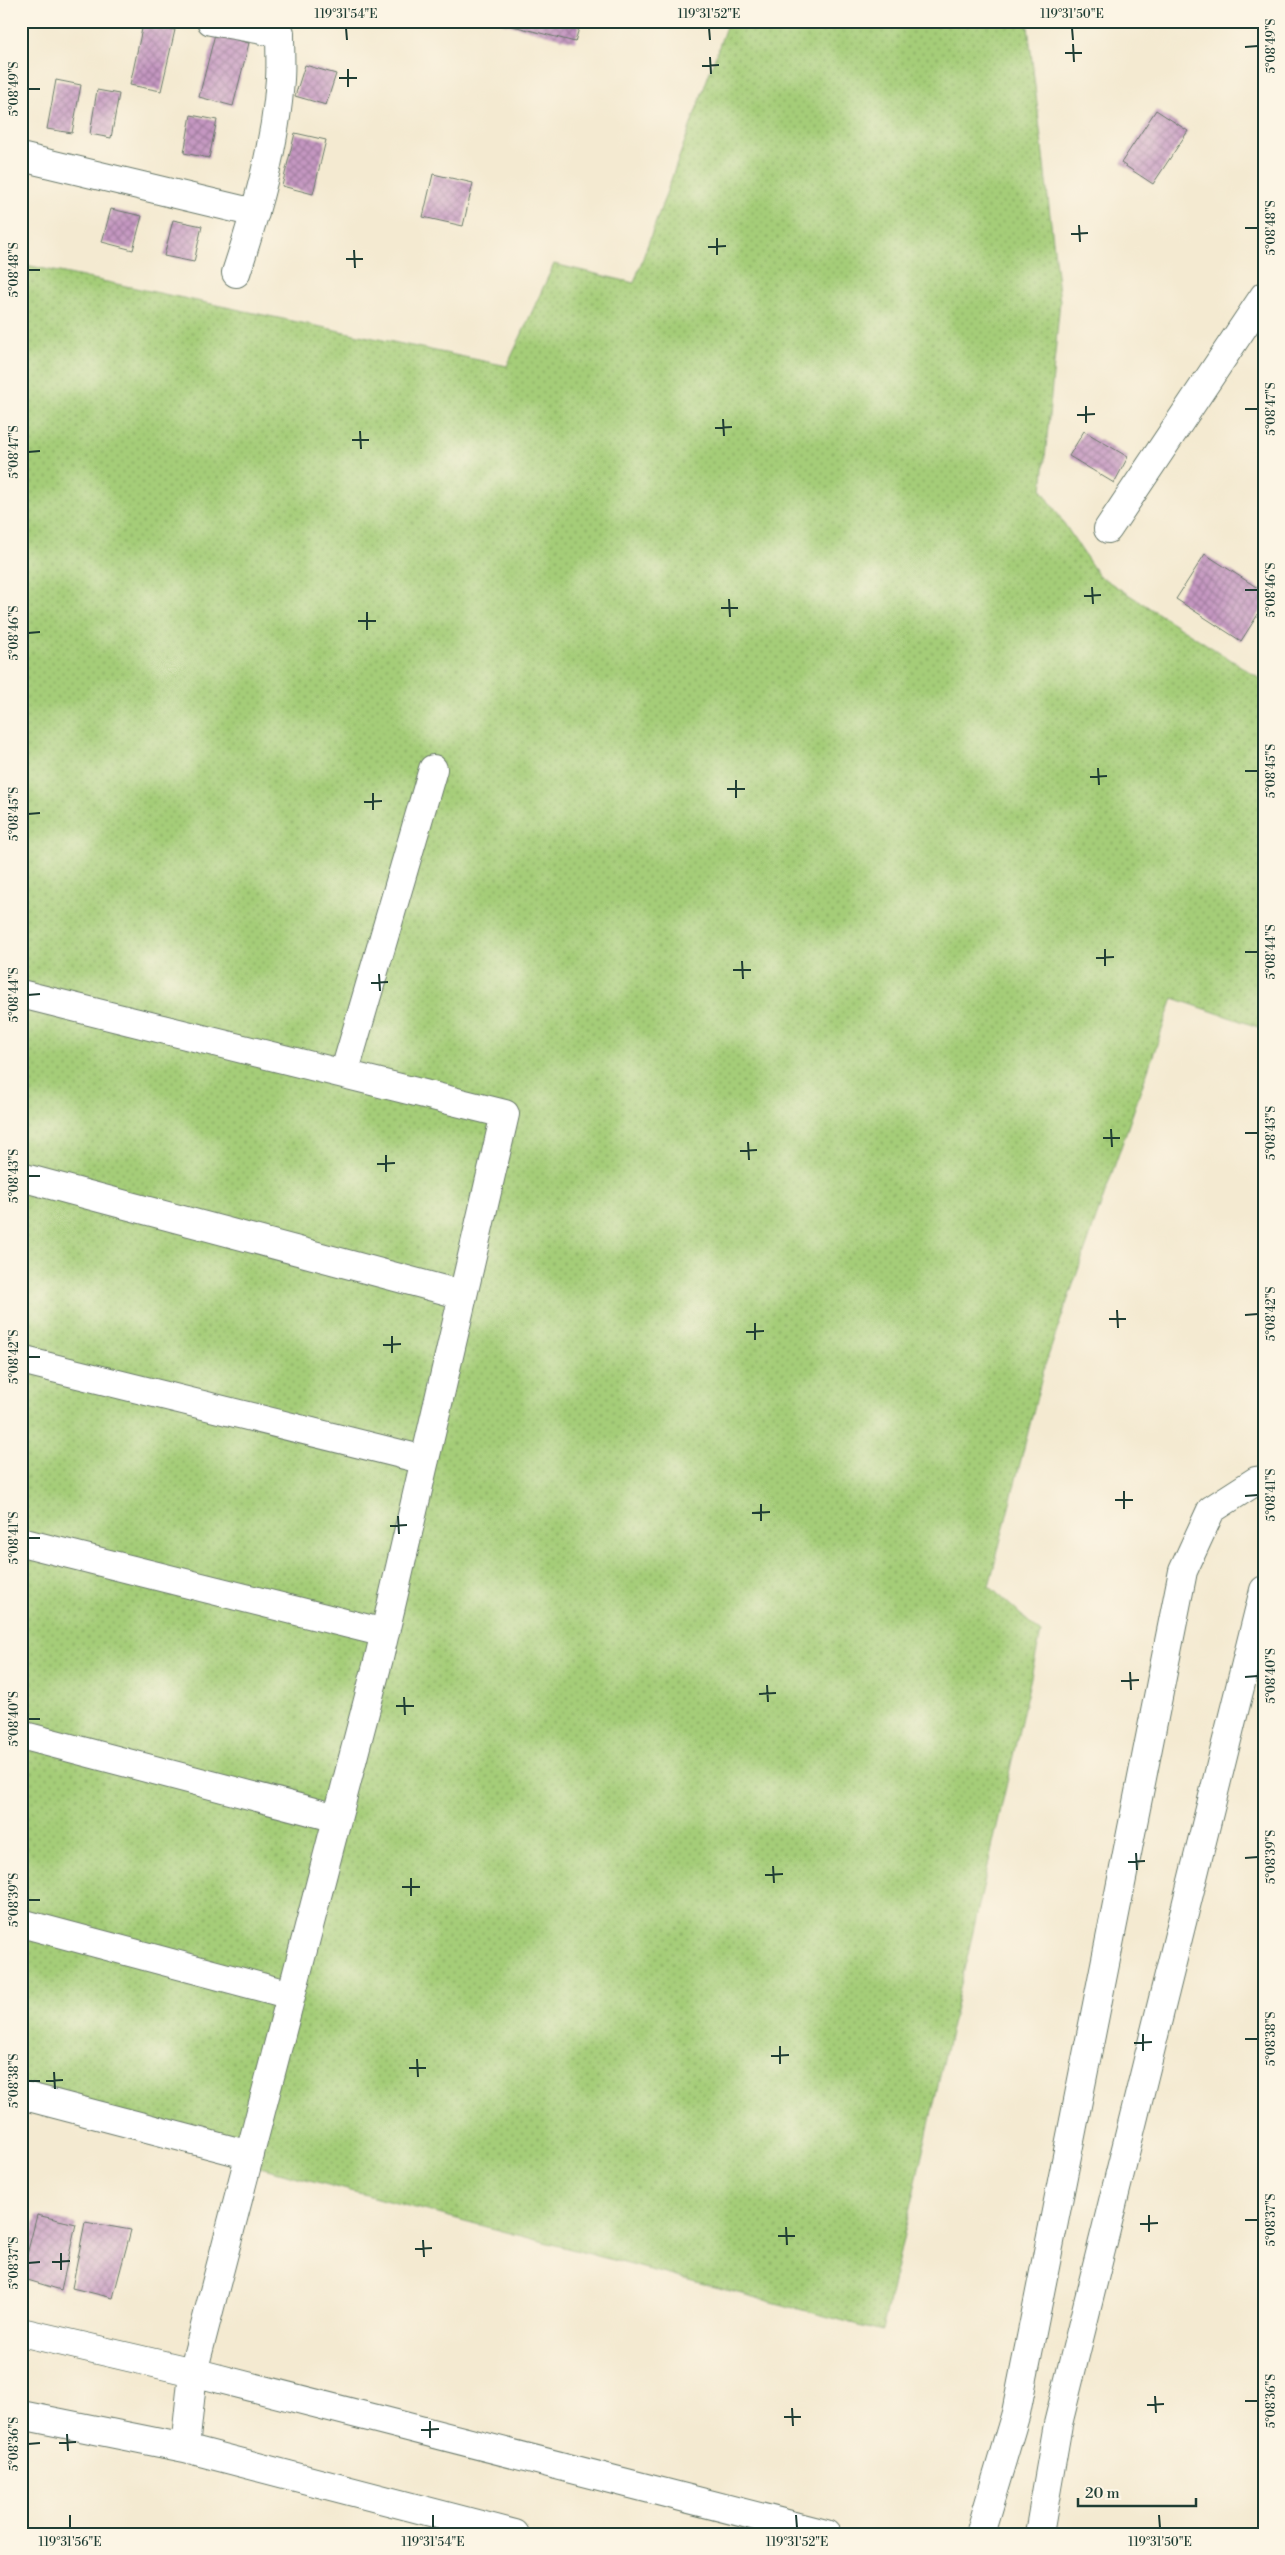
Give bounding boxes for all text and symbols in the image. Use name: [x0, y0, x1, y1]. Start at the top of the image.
text: 119°31'54"E: [314, 7, 378, 22]
text: 119°31'52"E: [678, 7, 740, 22]
text: 119°31'50"E: [1040, 7, 1104, 22]
text: 5°08'49"S: [1264, 18, 1279, 74]
text: 5°08'49"S: [7, 61, 22, 117]
text: 5°08'48"S: [1264, 200, 1279, 256]
text: 5°08'48"S: [7, 242, 22, 298]
text: 5°08'47"S: [1264, 382, 1279, 436]
text: 5°08'47"S: [7, 425, 22, 479]
text: 5°08'46"S: [1264, 562, 1279, 618]
text: 5°08'46"S: [7, 605, 22, 661]
text: 5°08'45"S: [1264, 744, 1279, 798]
text: 5°08'45"S: [7, 787, 22, 841]
text: 5°08'44"S: [1264, 924, 1279, 980]
text: 5°08'44"S: [7, 967, 22, 1023]
text: 5°08'43"S: [1264, 1106, 1279, 1160]
text: 5°08'43"S: [7, 1149, 22, 1203]
text: 5°08'42"S: [1264, 1287, 1279, 1341]
text: 5°08'42"S: [7, 1330, 22, 1384]
text: 5°08'41"S: [1264, 1468, 1279, 1521]
text: 5°08'41"S: [7, 1511, 22, 1564]
text: 5°08'40"S: [1264, 1648, 1279, 1704]
text: 5°08'40"S: [7, 1691, 22, 1747]
text: 5°08'39"S: [1264, 1830, 1279, 1884]
text: 5°08'39"S: [7, 1873, 22, 1927]
text: 5°08'38"S: [1264, 2012, 1279, 2066]
text: 5°08'38"S: [7, 2054, 22, 2108]
text: 5°08'37"S: [1264, 2193, 1279, 2247]
text: 5°08'37"S: [7, 2236, 22, 2290]
text: 5°08'36"S: [1264, 2374, 1279, 2428]
text: 5°08'36"S: [7, 2417, 22, 2471]
scale bar: [1078, 2475, 1195, 2507]
text: 20 m: [1085, 2484, 1120, 2503]
text: 119°31'56"E: [38, 2535, 102, 2550]
text: 119°31'54"E: [401, 2535, 465, 2550]
text: 119°31'52"E: [766, 2535, 828, 2550]
text: 119°31'50"E: [1128, 2535, 1192, 2550]

